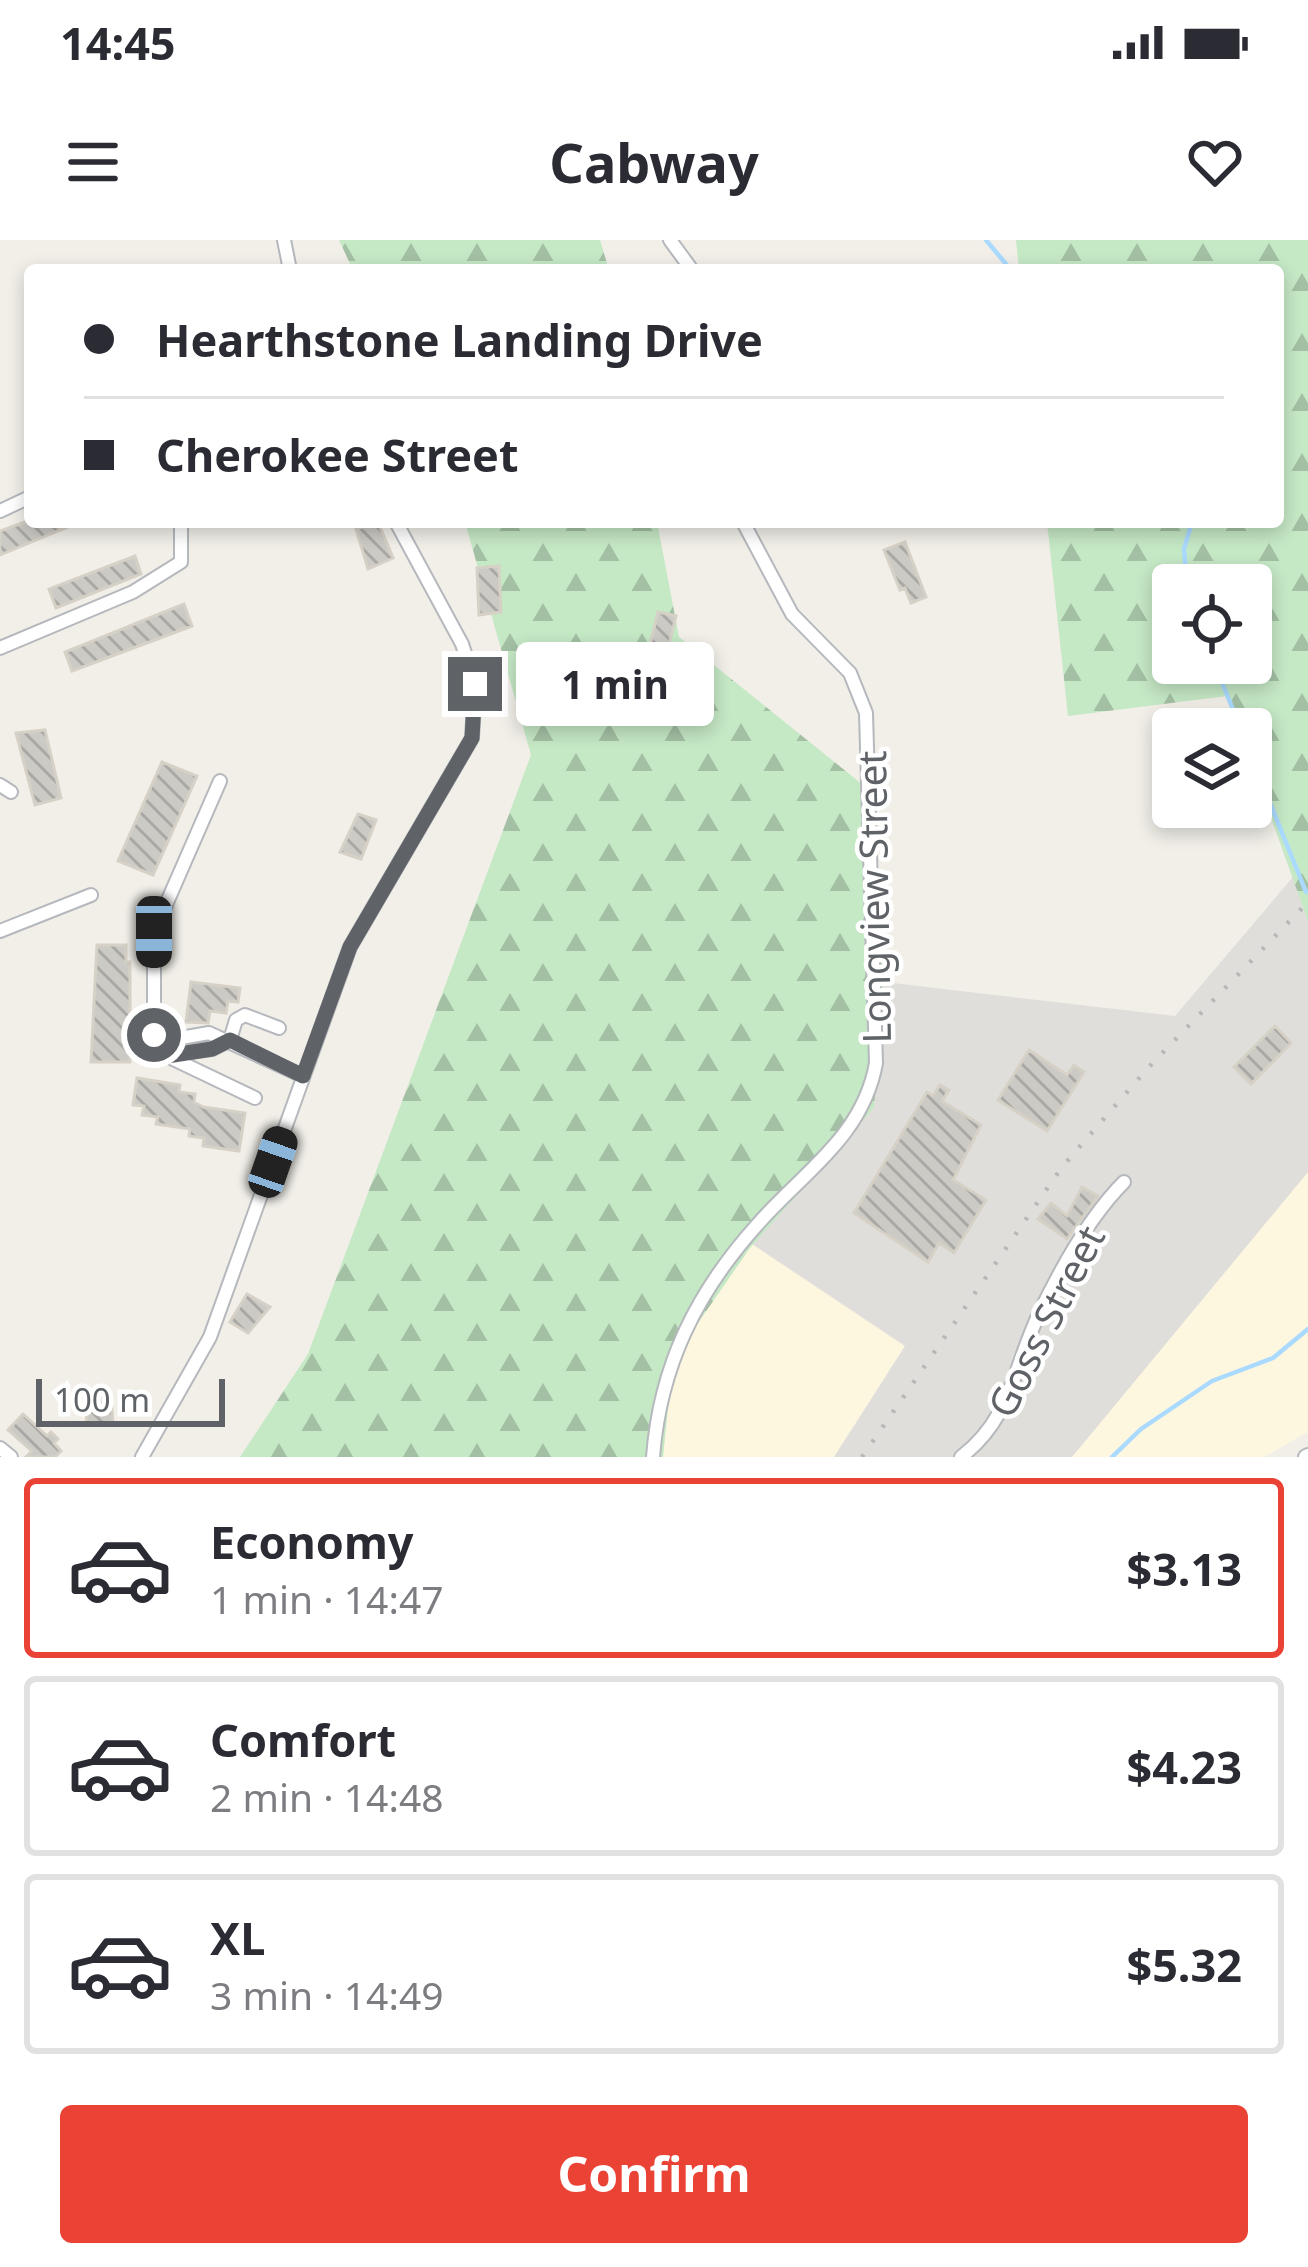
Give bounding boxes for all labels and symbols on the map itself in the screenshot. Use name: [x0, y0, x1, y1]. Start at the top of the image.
callout: 1 min: [517, 642, 715, 726]
route end: [448, 657, 502, 711]
street label: Longview Street: [844, 750, 902, 1044]
car: [136, 896, 172, 968]
route start: [127, 1008, 181, 1062]
car: [244, 1122, 302, 1202]
street label: Goss Street: [974, 1216, 1116, 1426]
scale bar: [36, 1373, 225, 1426]

